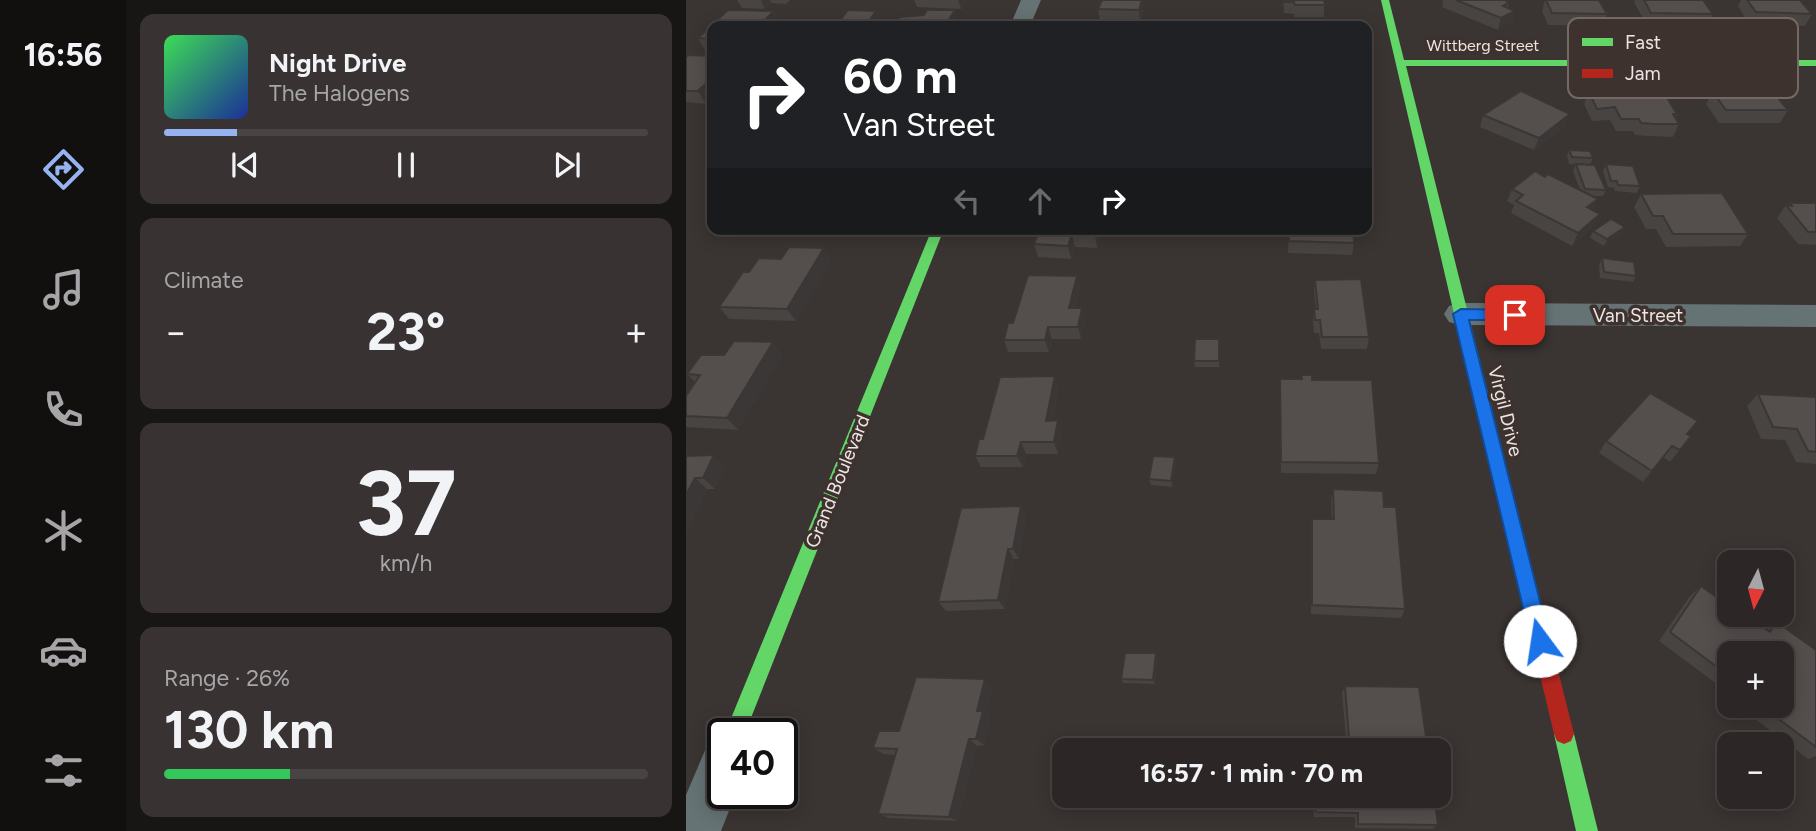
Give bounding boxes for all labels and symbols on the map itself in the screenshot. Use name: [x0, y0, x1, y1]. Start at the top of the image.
legend: [1568, 18, 1798, 98]
text: Fast: [1625, 31, 1661, 54]
street label: Wittberg Street: [1427, 36, 1539, 55]
text: Jam: [1625, 62, 1661, 85]
pin: [1485, 285, 1545, 345]
street label: Van Street: [1593, 304, 1683, 327]
street label: Virgil Drive: [1483, 364, 1528, 459]
street label: Grand Boulevard: [800, 411, 875, 551]
north arrow: [1717, 550, 1794, 626]
position arrow: [1503, 604, 1577, 678]
speed limit sign: 40: [707, 718, 798, 809]

